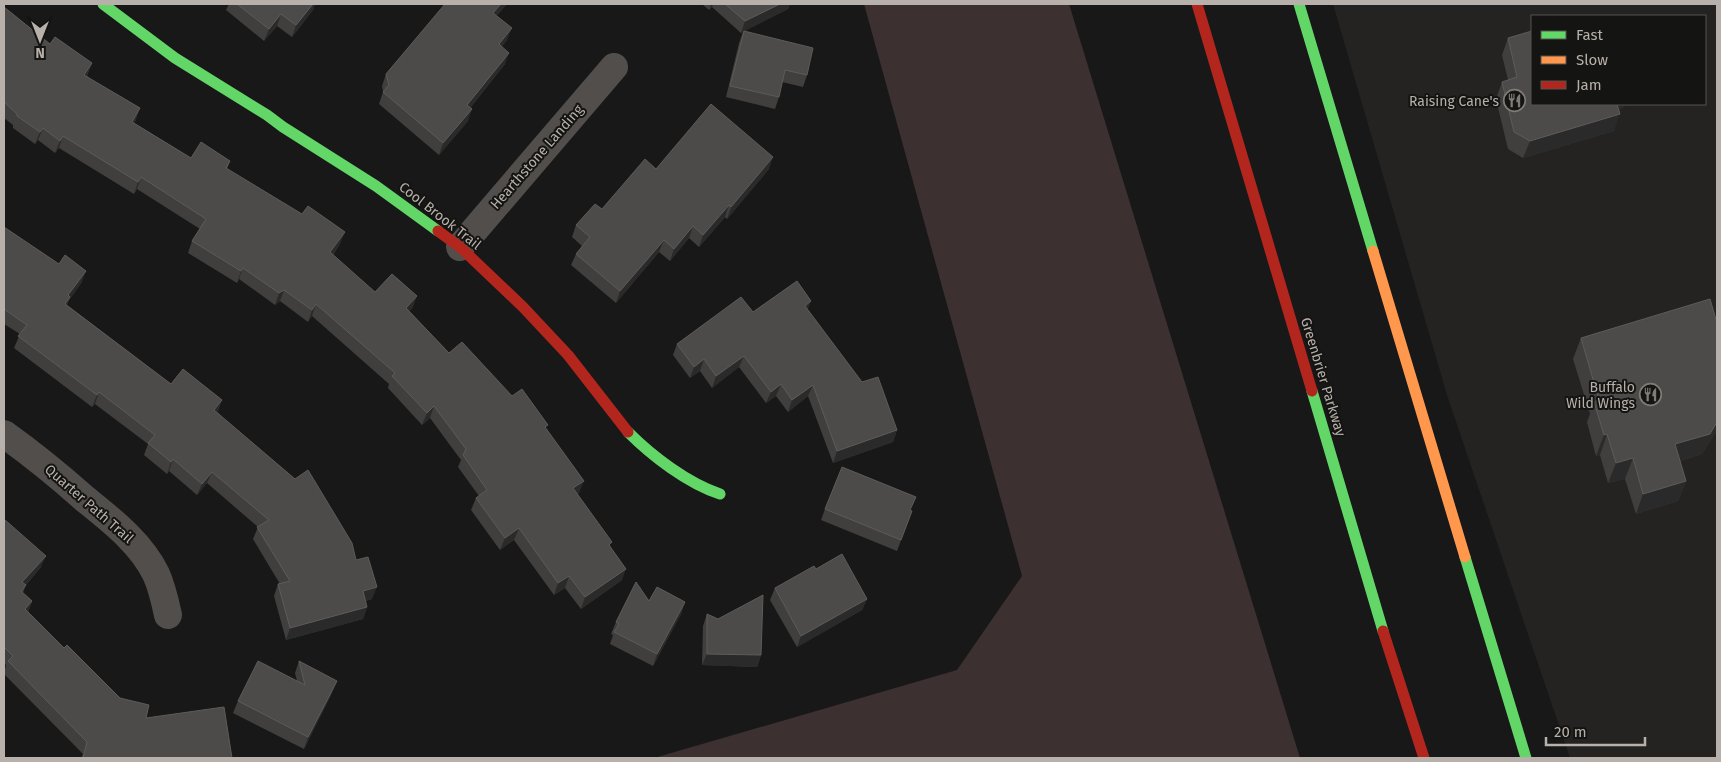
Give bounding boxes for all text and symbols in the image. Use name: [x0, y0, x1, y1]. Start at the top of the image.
north arrow: [15, 15, 65, 65]
legend: [1531, 15, 1706, 105]
text: Fast: [1576, 26, 1603, 44]
text: N: [35, 44, 45, 61]
text: Slow: [1576, 51, 1608, 69]
text: Jam: [1576, 76, 1602, 94]
restaurant icon: Raising Cane's: [1503, 89, 1527, 113]
place label: Raising Cane's: [1409, 93, 1499, 110]
street label: Hearthstone Landing: [487, 101, 587, 213]
street label: Cool Brook Trail: [395, 179, 485, 253]
street label: Greenbrier Parkway: [1297, 316, 1349, 439]
place label: Buffalo Wild Wings: [1566, 379, 1635, 412]
restaurant icon: Buffalo Wild Wings: [1639, 383, 1663, 407]
street label: Quarter Path Trail: [41, 461, 137, 547]
scale bar: [1546, 714, 1645, 746]
text: 20 m: [1554, 723, 1587, 741]

